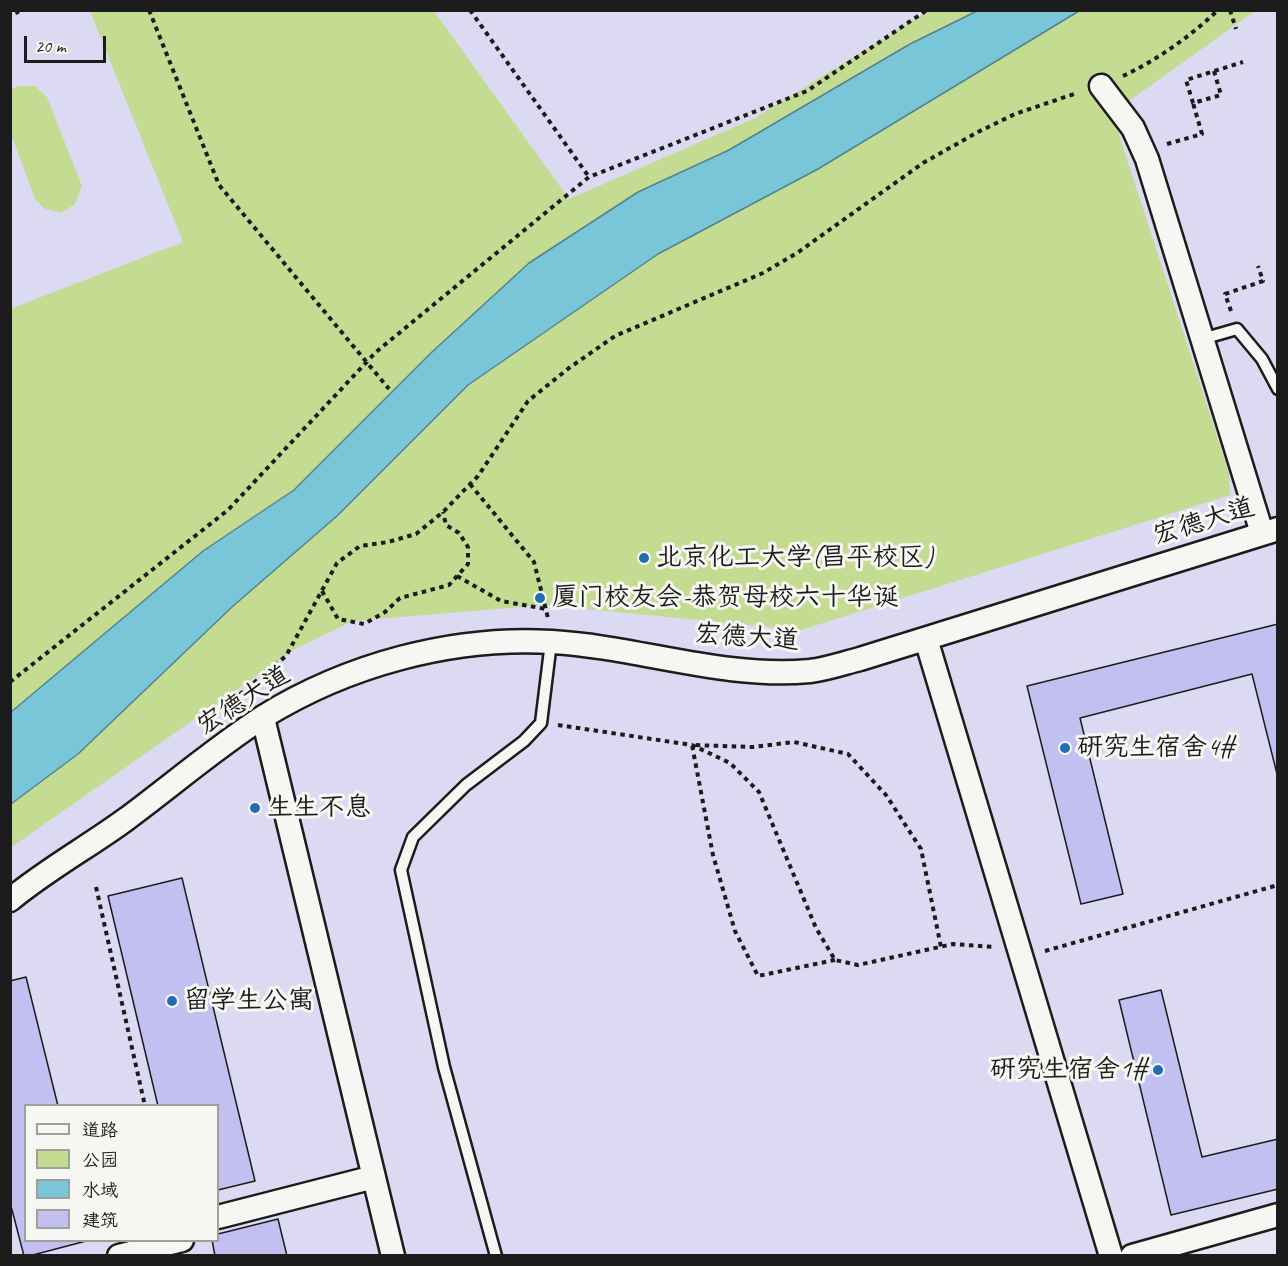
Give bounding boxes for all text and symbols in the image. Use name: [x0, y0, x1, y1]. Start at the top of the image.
scale bar: [27, 24, 110, 62]
text: 20 m: [35, 35, 66, 57]
street label: 宏德大道: [1150, 492, 1258, 552]
place label: 北京化工大学(昌平校区): [656, 542, 933, 574]
marker: 北京化工大学(昌平校区): [637, 551, 651, 565]
place label: 厦门校友会-恭贺母校六十华诞: [552, 582, 898, 614]
marker: 厦门校友会-恭贺母校六十华诞: [533, 591, 547, 605]
street label: 宏德大道: [694, 619, 800, 657]
street label: 宏德大道: [192, 660, 296, 742]
place label: 研究生宿舍4#: [1077, 732, 1233, 764]
marker: 研究生宿舍4#: [1058, 741, 1072, 755]
place label: 生生不息: [267, 792, 371, 824]
marker: 生生不息: [248, 801, 262, 815]
place label: 留学生公寓: [184, 985, 314, 1017]
marker: 留学生公寓: [165, 994, 179, 1008]
place label: 研究生宿舍1#: [990, 1054, 1146, 1086]
marker: 研究生宿舍1#: [1151, 1063, 1165, 1077]
legend: [24, 1104, 219, 1242]
text: 道路: [82, 1119, 118, 1141]
text: 公园: [82, 1149, 118, 1171]
text: 水域: [82, 1179, 118, 1201]
text: 建筑: [82, 1209, 118, 1231]

